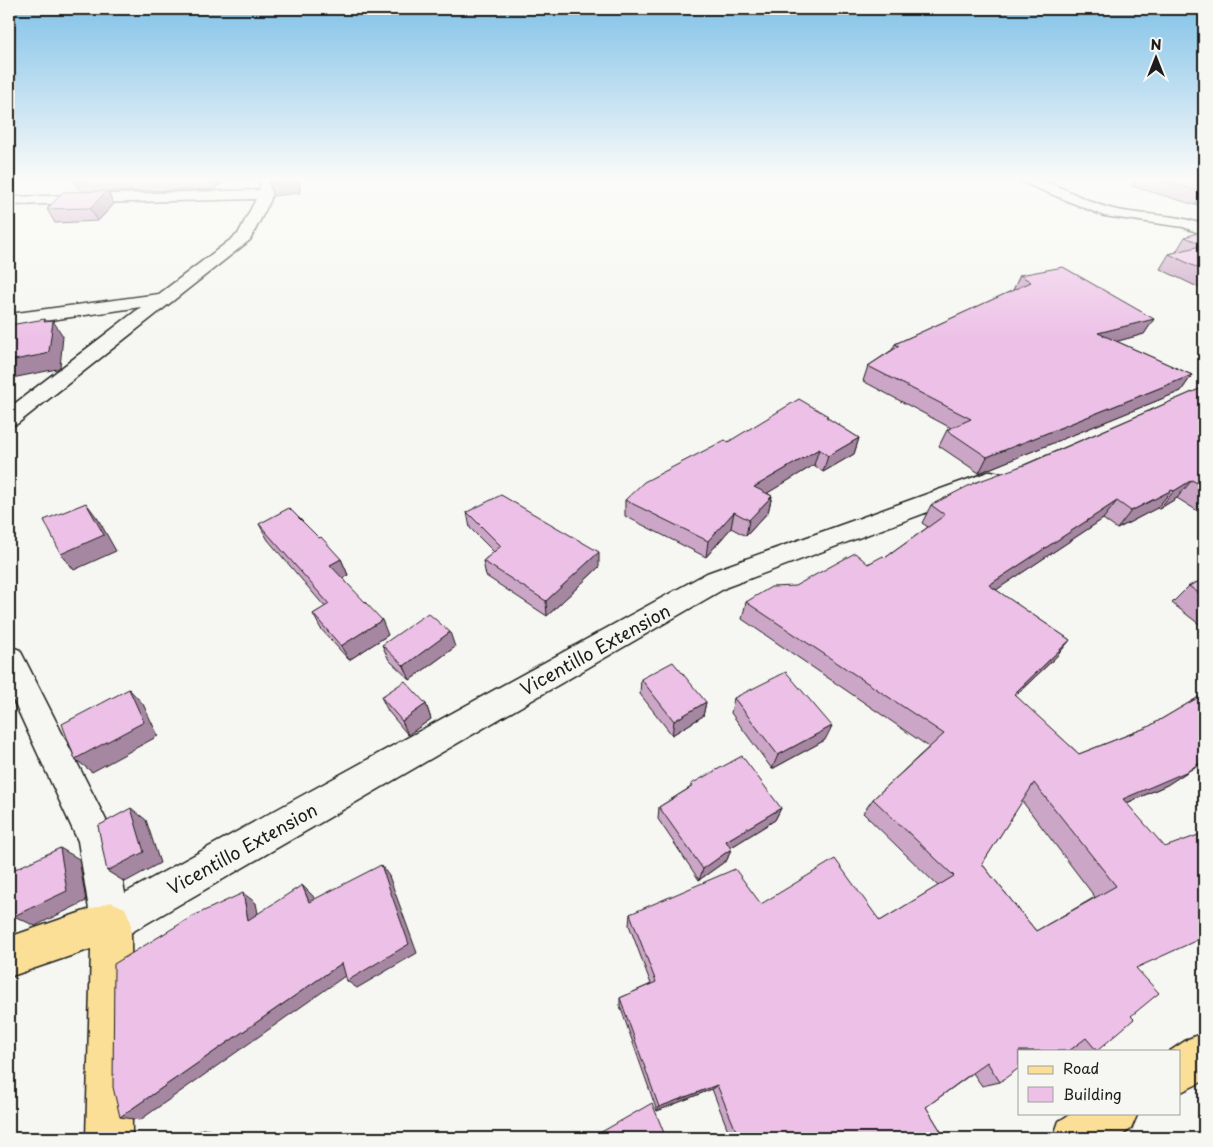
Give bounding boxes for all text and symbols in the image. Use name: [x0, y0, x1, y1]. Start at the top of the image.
north arrow: [1130, 32, 1180, 82]
text: N: [1150, 34, 1162, 55]
street label: Vicentillo Extension: [515, 597, 675, 701]
street label: Vicentillo Extension: [162, 796, 322, 900]
legend: [1018, 1050, 1180, 1114]
text: Road: [1063, 1056, 1099, 1079]
text: Building: [1063, 1082, 1122, 1105]

